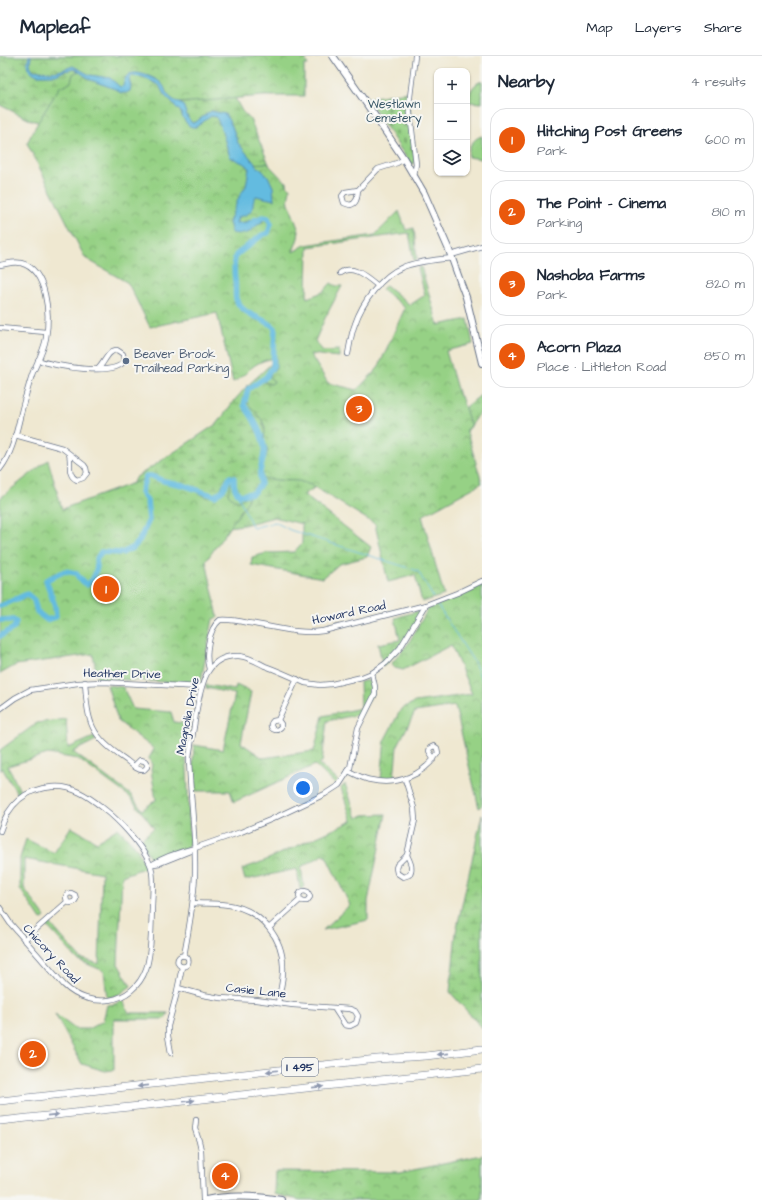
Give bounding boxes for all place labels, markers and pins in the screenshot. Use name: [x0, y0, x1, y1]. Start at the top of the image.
place label: Beaver Brook Trailhead Parking: [134, 346, 229, 378]
marker: Beaver Brook Trailhead Parking: [121, 356, 131, 366]
pin: 3: [346, 394, 372, 424]
pin: 1: [93, 574, 119, 604]
pin: 2: [20, 1039, 46, 1069]
pin: 4: [212, 1161, 238, 1191]

